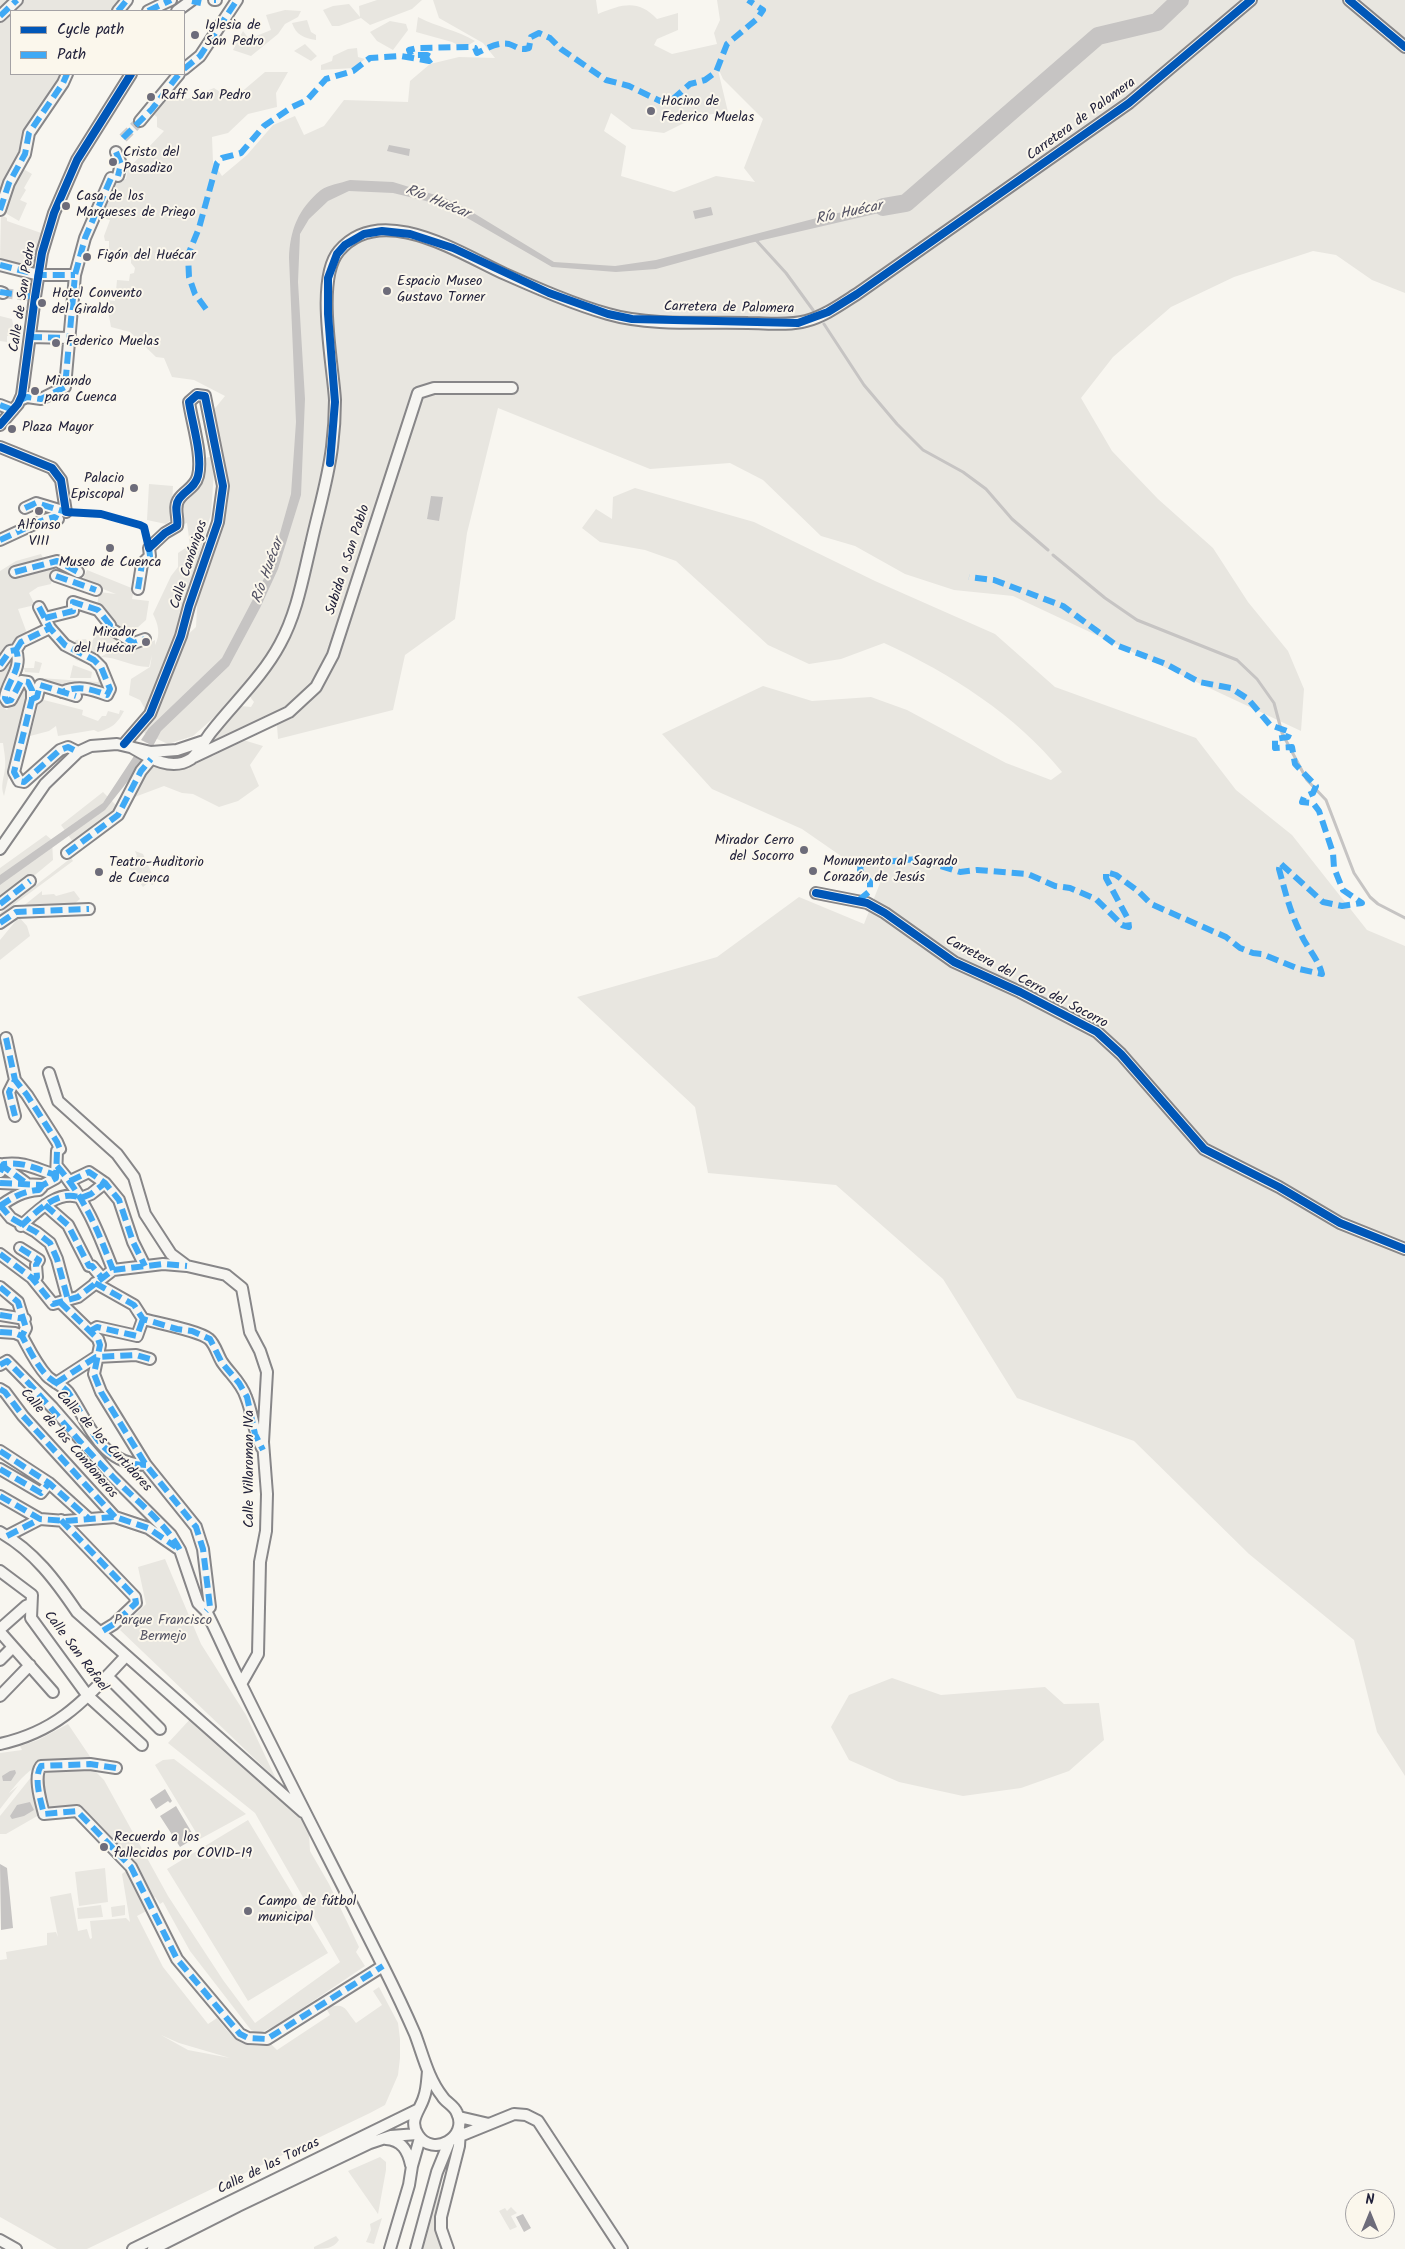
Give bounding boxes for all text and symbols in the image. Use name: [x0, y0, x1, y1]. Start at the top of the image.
legend: [10, 10, 185, 75]
text: Cycle path: [57, 18, 124, 42]
place label: Iglesia de San Pedro: [205, 19, 264, 52]
marker: Iglesia de San Pedro: [189, 29, 201, 41]
text: Path: [57, 43, 86, 67]
street label: Carretera de Palomera: [1024, 75, 1140, 165]
place label: Raff San Pedro: [161, 89, 251, 105]
marker: Raff San Pedro: [145, 91, 157, 103]
place label: Hocino de Federico Muelas: [661, 95, 754, 128]
marker: Hocino de Federico Muelas: [645, 105, 657, 117]
place label: Cristo del Pasadizo: [123, 146, 179, 178]
marker: Cristo del Pasadizo: [107, 156, 119, 168]
water label: Río Huécar: [402, 182, 472, 224]
place label: Casa de los Marqueses de Priego: [76, 190, 196, 222]
water label: Río Huécar: [814, 198, 884, 230]
marker: Casa de los Marqueses de Priego: [60, 200, 72, 212]
street label: Calle de San Pedro: [7, 241, 41, 353]
place label: Figón del Huécar: [97, 249, 196, 265]
marker: Figón del Huécar: [81, 251, 93, 263]
place label: Espacio Museo Gustavo Torner: [397, 275, 485, 308]
marker: Espacio Museo Gustavo Torner: [381, 285, 393, 297]
place label: Hotel Convento del Giraldo: [52, 287, 142, 320]
marker: Hotel Convento del Giraldo: [36, 297, 48, 309]
street label: Carretera de Palomera: [664, 299, 794, 319]
place label: Federico Muelas: [66, 335, 159, 351]
marker: Federico Muelas: [50, 337, 62, 349]
place label: Mirando para Cuenca: [45, 375, 117, 408]
marker: Mirando para Cuenca: [29, 385, 41, 397]
place label: Plaza Mayor: [22, 421, 93, 437]
marker: Plaza Mayor: [6, 423, 18, 435]
place label: Palacio Episcopal: [71, 472, 124, 504]
marker: Palacio Episcopal: [128, 482, 140, 494]
street label: Subida a San Pablo: [323, 503, 375, 617]
marker: Alfonso VIII: [33, 505, 45, 517]
place label: Alfonso VIII: [17, 519, 61, 552]
street label: Calle Canónigos: [168, 519, 212, 611]
water label: Río Huécar: [249, 536, 289, 606]
marker: Museo de Cuenca: [104, 542, 116, 554]
place label: Museo de Cuenca: [59, 556, 161, 572]
place label: Mirador del Huécar: [74, 626, 136, 658]
marker: Mirador del Huécar: [140, 636, 152, 648]
place label: Mirador Cerro del Socorro: [715, 834, 794, 866]
marker: Mirador Cerro del Socorro: [798, 844, 810, 856]
place label: Monumento al Sagrado Corazón de Jesús: [823, 855, 958, 888]
place label: Teatro-Auditorio de Cuenca: [109, 856, 204, 889]
marker: Monumento al Sagrado Corazón de Jesús: [807, 865, 819, 877]
marker: Teatro-Auditorio de Cuenca: [93, 866, 105, 878]
street label: Carretera del Cerro del Socorro: [942, 933, 1110, 1033]
street label: Calle de los Condoneros: [16, 1386, 120, 1502]
street label: Calle de los Curtidores: [52, 1388, 154, 1496]
street label: Calle Villaroman IVa: [243, 1410, 259, 1528]
street label: Calle San Rafael: [39, 1608, 111, 1696]
park label: Parque Francisco Bermejo: [114, 1614, 212, 1646]
place label: Recuerdo a los fallecidos por COVID-19: [114, 1831, 252, 1864]
marker: Recuerdo a los fallecidos por COVID-19: [98, 1841, 110, 1853]
place label: Campo de fútbol municipal: [258, 1895, 356, 1928]
marker: Campo de fútbol municipal: [242, 1905, 254, 1917]
street label: Calle de las Torcas: [215, 2135, 323, 2199]
north arrow: [1345, 2189, 1395, 2239]
text: N: [1366, 2189, 1374, 2211]

